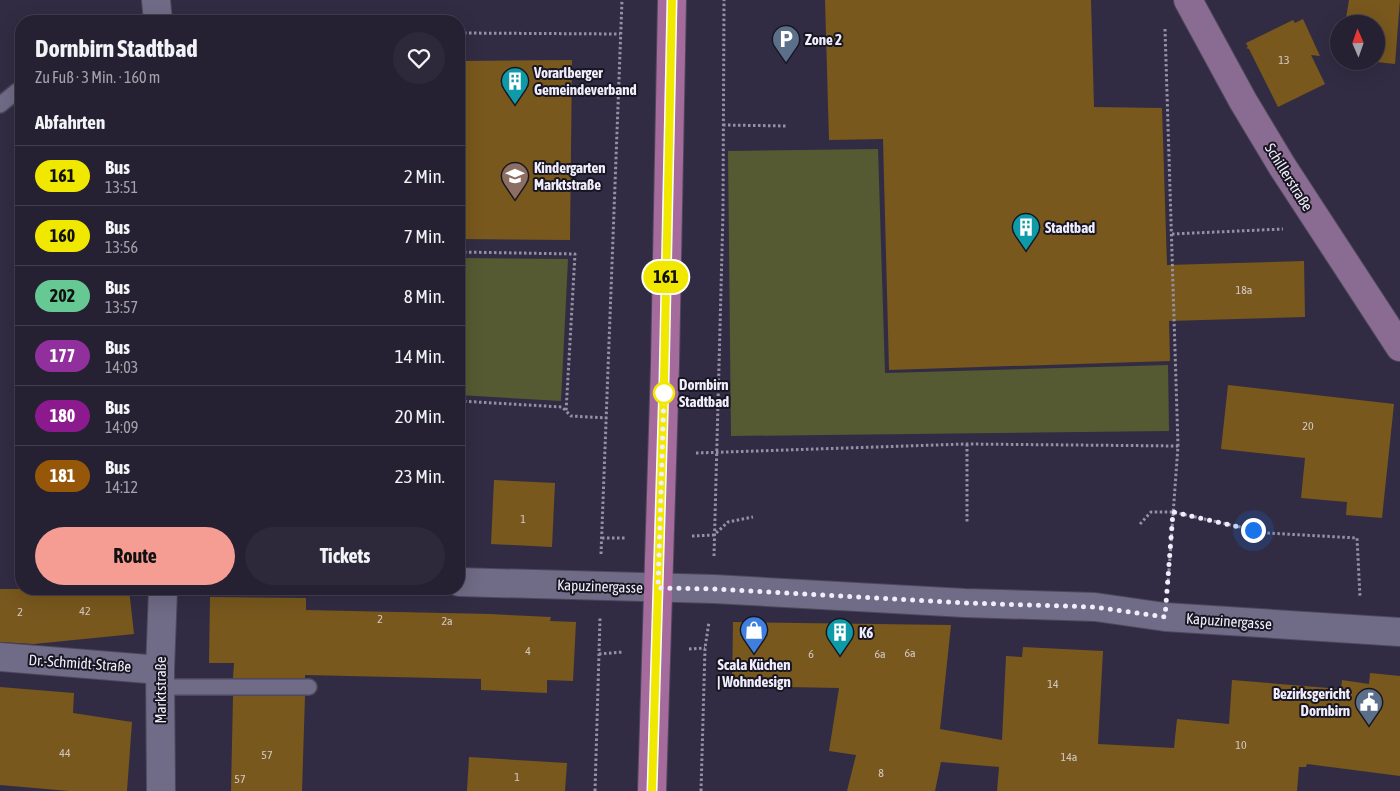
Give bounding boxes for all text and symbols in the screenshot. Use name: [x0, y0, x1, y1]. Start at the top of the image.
north arrow: [1330, 15, 1385, 70]
map controls: [1330, 15, 1385, 70]
parking icon: Zone 2: [771, 24, 801, 63]
place label: Zone 2: [805, 31, 842, 48]
button: heart: [393, 32, 445, 84]
text: Dornbirn Stadtbad: [35, 35, 198, 62]
house number: 13: [1278, 53, 1290, 67]
place label: Vorarlberger Gemeindeverband: [533, 64, 637, 98]
building icon: Vorarlberger Gemeindeverband: [500, 66, 530, 105]
text: Zu Fuß · 3 Min. · 160 m: [35, 68, 160, 86]
text: Abfahrten: [35, 111, 105, 133]
street label: Schillerstraße: [1262, 140, 1316, 214]
text: Bus: [105, 156, 130, 178]
place label: Kindergarten Marktstraße: [534, 159, 606, 193]
school or university icon: Kindergarten Marktstraße: [500, 161, 530, 200]
text: 161: [50, 165, 75, 186]
text: 2 Min.: [404, 165, 445, 187]
text: 13:51: [105, 178, 138, 196]
building icon: Stadtbad: [1011, 212, 1041, 251]
text: Bus: [105, 216, 130, 238]
place label: Stadtbad: [1045, 219, 1095, 236]
text: 160: [50, 225, 75, 246]
text: 7 Min.: [404, 225, 445, 247]
text: 13:56: [105, 238, 138, 256]
line badge: 161: [637, 261, 695, 293]
text: 161: [653, 266, 679, 287]
text: Bus: [105, 276, 130, 298]
house number: 18a: [1236, 283, 1252, 297]
text: 202: [50, 285, 75, 306]
text: 8 Min.: [404, 285, 445, 307]
text: 13:57: [105, 298, 138, 316]
text: Bus: [105, 336, 130, 358]
text: 177: [50, 345, 75, 366]
text: 14 Min.: [395, 345, 445, 367]
text: 14:03: [105, 358, 138, 376]
place label: Dornbirn Stadtbad: [679, 376, 729, 410]
marker: Dornbirn Stadtbad: [653, 382, 675, 404]
text: Bus: [105, 396, 130, 418]
text: 180: [50, 405, 75, 426]
text: 20 Min.: [395, 405, 445, 427]
text: 14:09: [105, 418, 138, 436]
house number: 20: [1302, 419, 1314, 433]
text: Bus: [105, 456, 130, 478]
text: 181: [50, 465, 75, 486]
text: 23 Min.: [395, 465, 445, 487]
text: 14:12: [105, 478, 138, 496]
house number: 1: [520, 512, 526, 526]
your location: [1241, 518, 1266, 543]
button: Route: [35, 527, 235, 585]
button: Tickets: [245, 527, 445, 585]
street label: Kapuzinergasse: [557, 576, 643, 596]
house number: 42: [79, 604, 91, 618]
house number: 2: [17, 605, 23, 619]
street label: Kapuzinergasse: [1186, 610, 1273, 632]
house number: 2: [377, 612, 383, 626]
house number: 2a: [441, 614, 453, 628]
shop icon: Scala Küchen | Wohndesign: [739, 615, 769, 654]
building icon: K6: [825, 617, 855, 656]
place label: K6: [859, 624, 873, 641]
house number: 4: [525, 644, 531, 658]
house number: 6a: [904, 646, 916, 660]
house number: 6: [808, 647, 814, 661]
house number: 6a: [874, 647, 886, 661]
street label: Dr.-Schmidt-Straße: [28, 651, 132, 675]
street label: Marktstraße: [152, 656, 169, 723]
place label: Scala Küchen | Wohndesign: [717, 656, 791, 690]
house number: 14: [1047, 677, 1059, 691]
place label: Bezirksgericht Dornbirn: [1273, 685, 1351, 719]
public building icon: Bezirksgericht Dornbirn: [1354, 687, 1384, 726]
house number: 10: [1235, 738, 1247, 752]
house number: 44: [59, 746, 71, 760]
house number: 57: [261, 748, 273, 762]
house number: 14a: [1061, 750, 1077, 764]
house number: 8: [878, 766, 884, 780]
house number: 1: [514, 770, 520, 784]
house number: 57: [234, 772, 246, 786]

